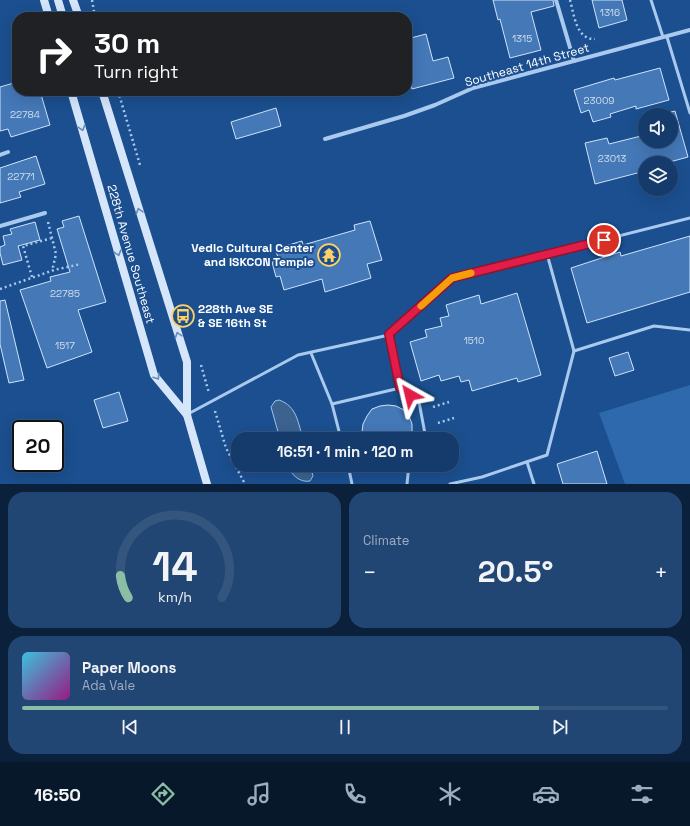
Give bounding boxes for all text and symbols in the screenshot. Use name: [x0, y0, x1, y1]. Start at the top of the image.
house number: 1316: [600, 6, 620, 19]
text: 30 m: [94, 25, 160, 61]
icon: right: [28, 28, 80, 80]
house number: 1315: [512, 32, 532, 45]
street label: Southeast 14th Street: [463, 40, 591, 90]
text: Turn right: [94, 60, 178, 83]
house number: 23009: [584, 94, 614, 107]
house number: 22784: [10, 108, 40, 121]
map controls: [638, 108, 678, 196]
button: sound: [638, 108, 678, 148]
one-way arrow: [77, 125, 86, 132]
house number: 23013: [598, 152, 626, 165]
button: layers: [638, 156, 678, 196]
house number: 22771: [7, 170, 35, 183]
street label: 228th Avenue Southeast: [103, 183, 159, 325]
one-way arrow: [135, 208, 144, 215]
pin: [587, 223, 621, 257]
icon: arrive: [593, 229, 615, 251]
place label: Vedic Cultural Center and ISKCON Temple: [191, 240, 314, 270]
temple icon: Vedic Cultural Center and ISKCON Temple: [316, 242, 342, 268]
one-way arrow: [113, 249, 122, 256]
house number: 22785: [50, 287, 80, 300]
place label: 228th Ave SE & SE 16th St: [198, 301, 273, 331]
bus stop icon: 228th Ave SE & SE 16th St: [170, 303, 196, 329]
one-way arrow: [175, 332, 183, 339]
house number: 1510: [464, 334, 484, 347]
house number: 1517: [55, 339, 75, 352]
one-way arrow: [152, 373, 159, 380]
position arrow: [389, 374, 431, 416]
speed limit sign: 20: [12, 420, 64, 472]
text: 16:51 · 1 min · 120 m: [277, 442, 413, 461]
text: Climate: [363, 532, 409, 549]
text: 14: [152, 540, 197, 593]
text: 20.5°: [478, 552, 553, 591]
text: −: [363, 558, 377, 586]
text: +: [654, 558, 668, 586]
text: km/h: [157, 588, 192, 606]
text: Paper Moons: [82, 658, 176, 677]
text: Ada Vale: [82, 677, 135, 694]
icon: previous: [119, 716, 141, 738]
icon: pause: [334, 716, 356, 738]
icon: next: [549, 716, 571, 738]
icon: directions: [149, 780, 177, 808]
icon: music: [245, 780, 273, 808]
icon: phone: [341, 780, 369, 808]
icon: climate: [436, 780, 464, 808]
icon: car: [532, 780, 560, 808]
icon: filters: [628, 780, 656, 808]
text: 16:50: [34, 783, 81, 806]

